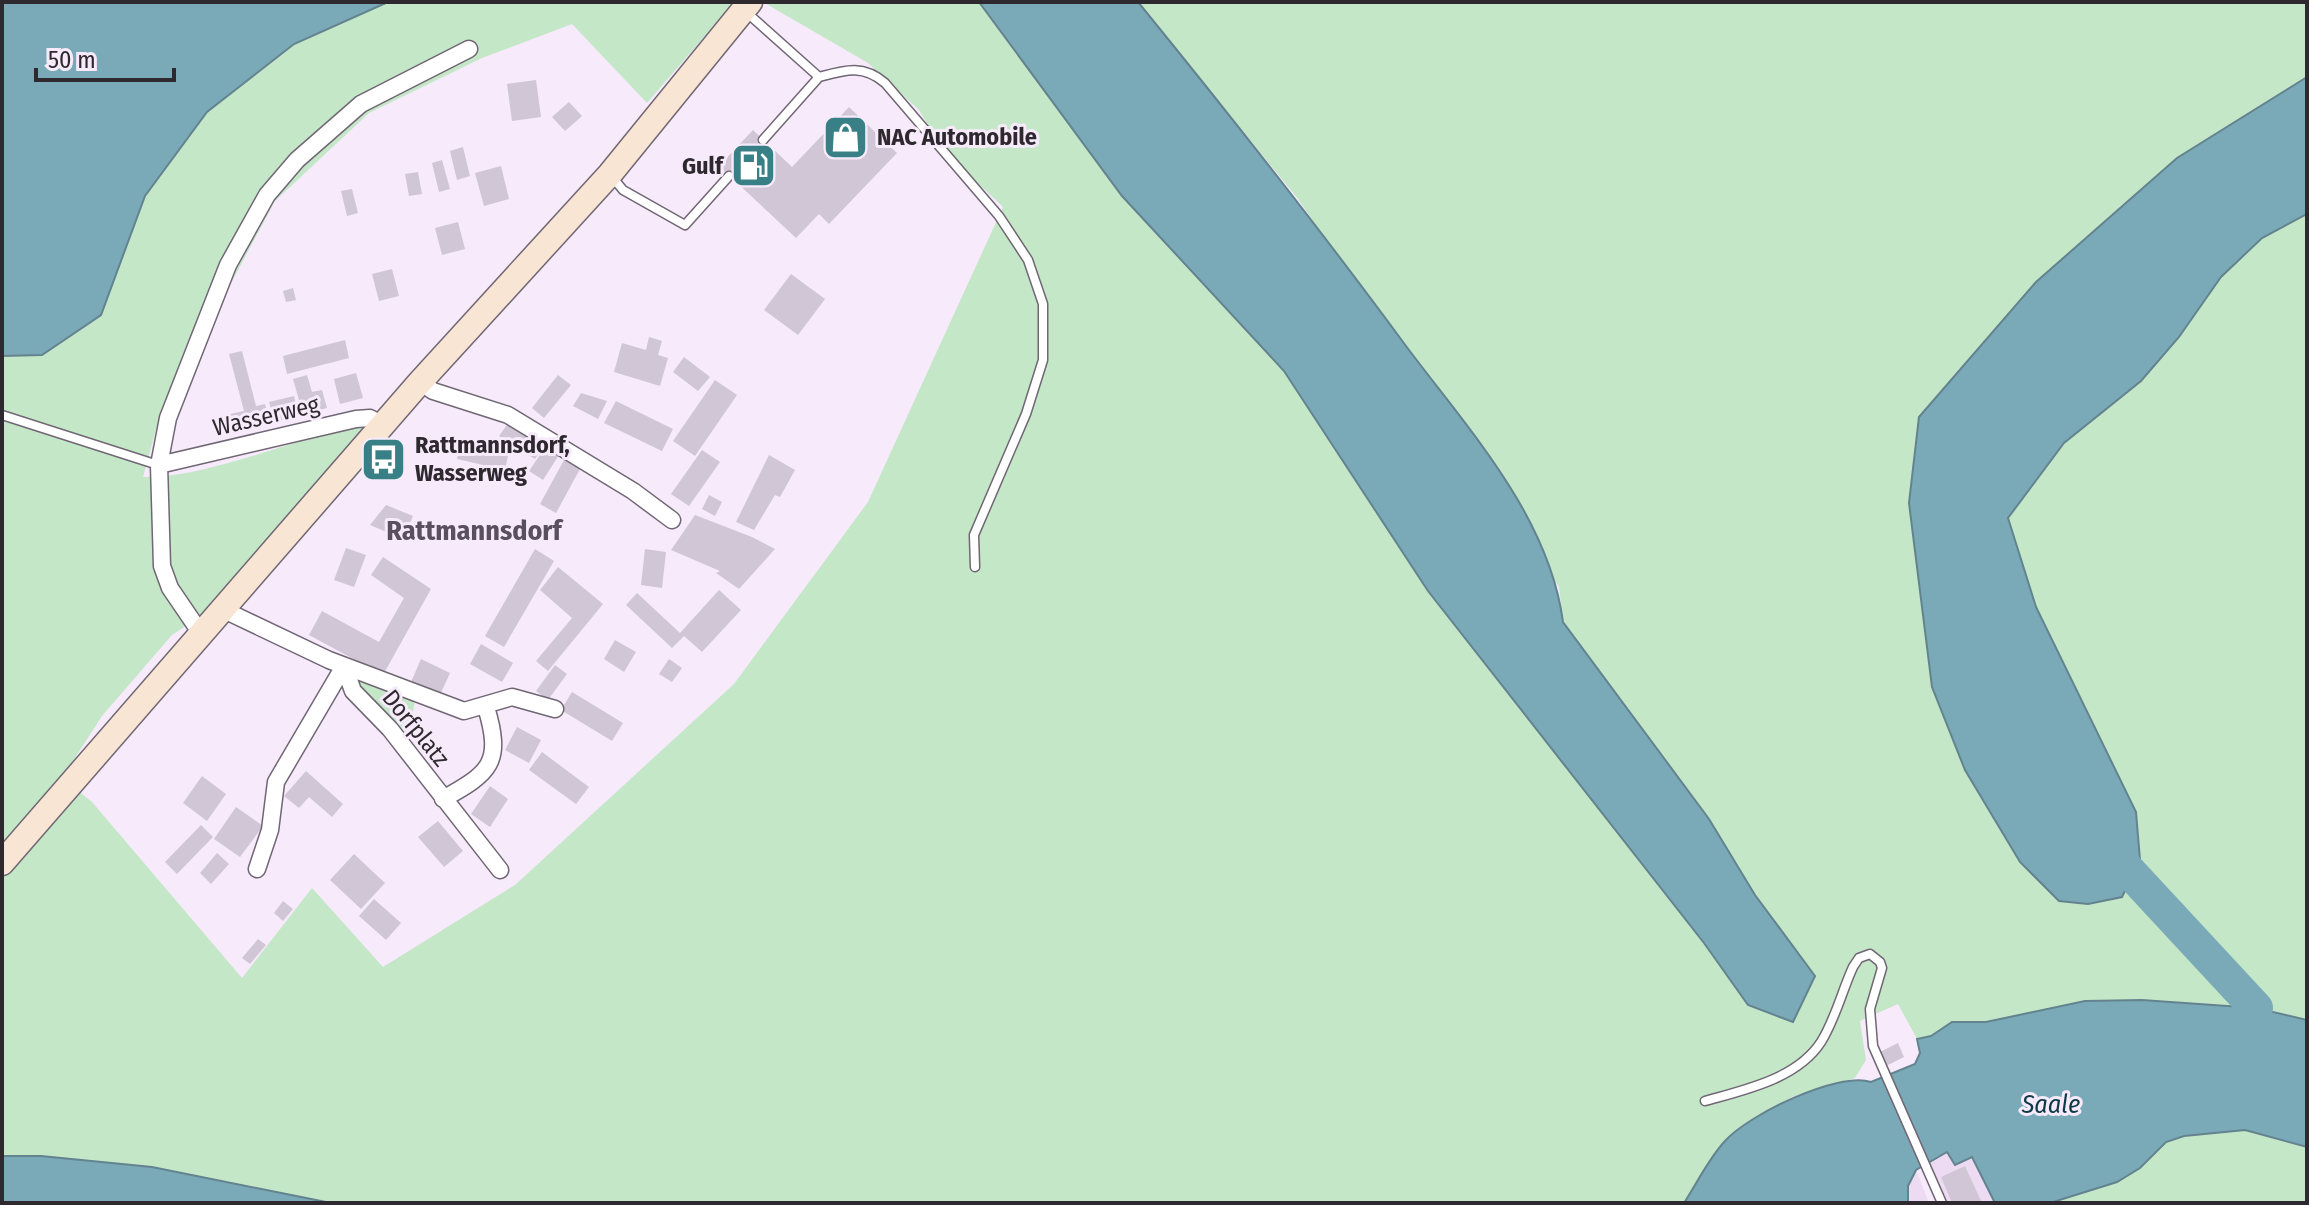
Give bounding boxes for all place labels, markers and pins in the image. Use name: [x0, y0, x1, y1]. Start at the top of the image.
shop icon: NAC Automobile: [822, 113, 870, 161]
place label: NAC Automobile: [877, 123, 1037, 151]
fuel station icon: Gulf: [730, 142, 778, 190]
place label: Gulf: [682, 152, 725, 180]
place label: Rattmannsdorf, Wasserweg: [415, 431, 570, 487]
bus stop icon: Rattmannsdorf, Wasserweg: [360, 435, 408, 483]

